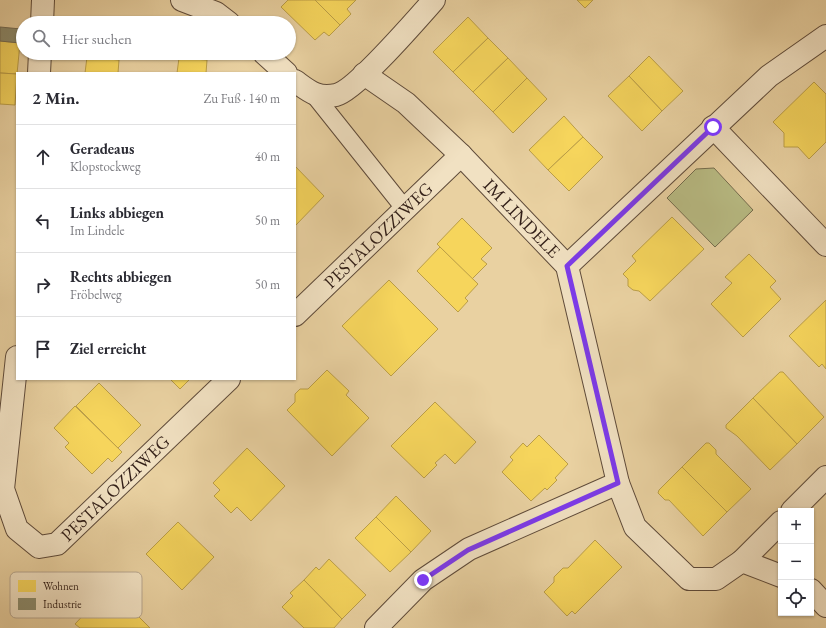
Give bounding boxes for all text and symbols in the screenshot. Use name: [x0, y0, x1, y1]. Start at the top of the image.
search box: [16, 16, 296, 60]
icon: search: [30, 27, 52, 49]
text: Hier suchen: [62, 29, 132, 48]
text: 2 Min.: [32, 87, 79, 109]
text: Zu Fuß · 140 m: [203, 90, 280, 107]
route start: [704, 118, 722, 136]
text: Geradeaus: [70, 139, 134, 158]
icon: ahead: [32, 146, 54, 168]
text: 40 m: [255, 148, 280, 165]
text: Klopstockweg: [70, 158, 141, 175]
street label: IM LINDELE: [479, 174, 565, 262]
street label: PESTALOZZIWEG: [318, 177, 438, 293]
text: Links abbiegen: [70, 203, 164, 222]
icon: left: [32, 210, 54, 232]
text: 50 m: [255, 212, 280, 229]
text: Im Lindele: [70, 222, 125, 239]
text: Rechts abbiegen: [70, 267, 172, 286]
icon: right: [32, 274, 54, 296]
text: 50 m: [255, 276, 280, 293]
text: Fröbelweg: [70, 286, 122, 303]
icon: arrive: [32, 338, 54, 360]
text: Ziel erreicht: [70, 339, 146, 358]
street label: PESTALOZZIWEG: [55, 430, 175, 546]
map controls: [778, 508, 814, 616]
button: +: [778, 508, 814, 544]
button: −: [778, 544, 814, 580]
route end: [414, 571, 432, 589]
legend: [10, 572, 142, 618]
text: Wohnen: [43, 579, 79, 593]
button: locate: [778, 580, 814, 616]
text: Industrie: [43, 597, 82, 611]

